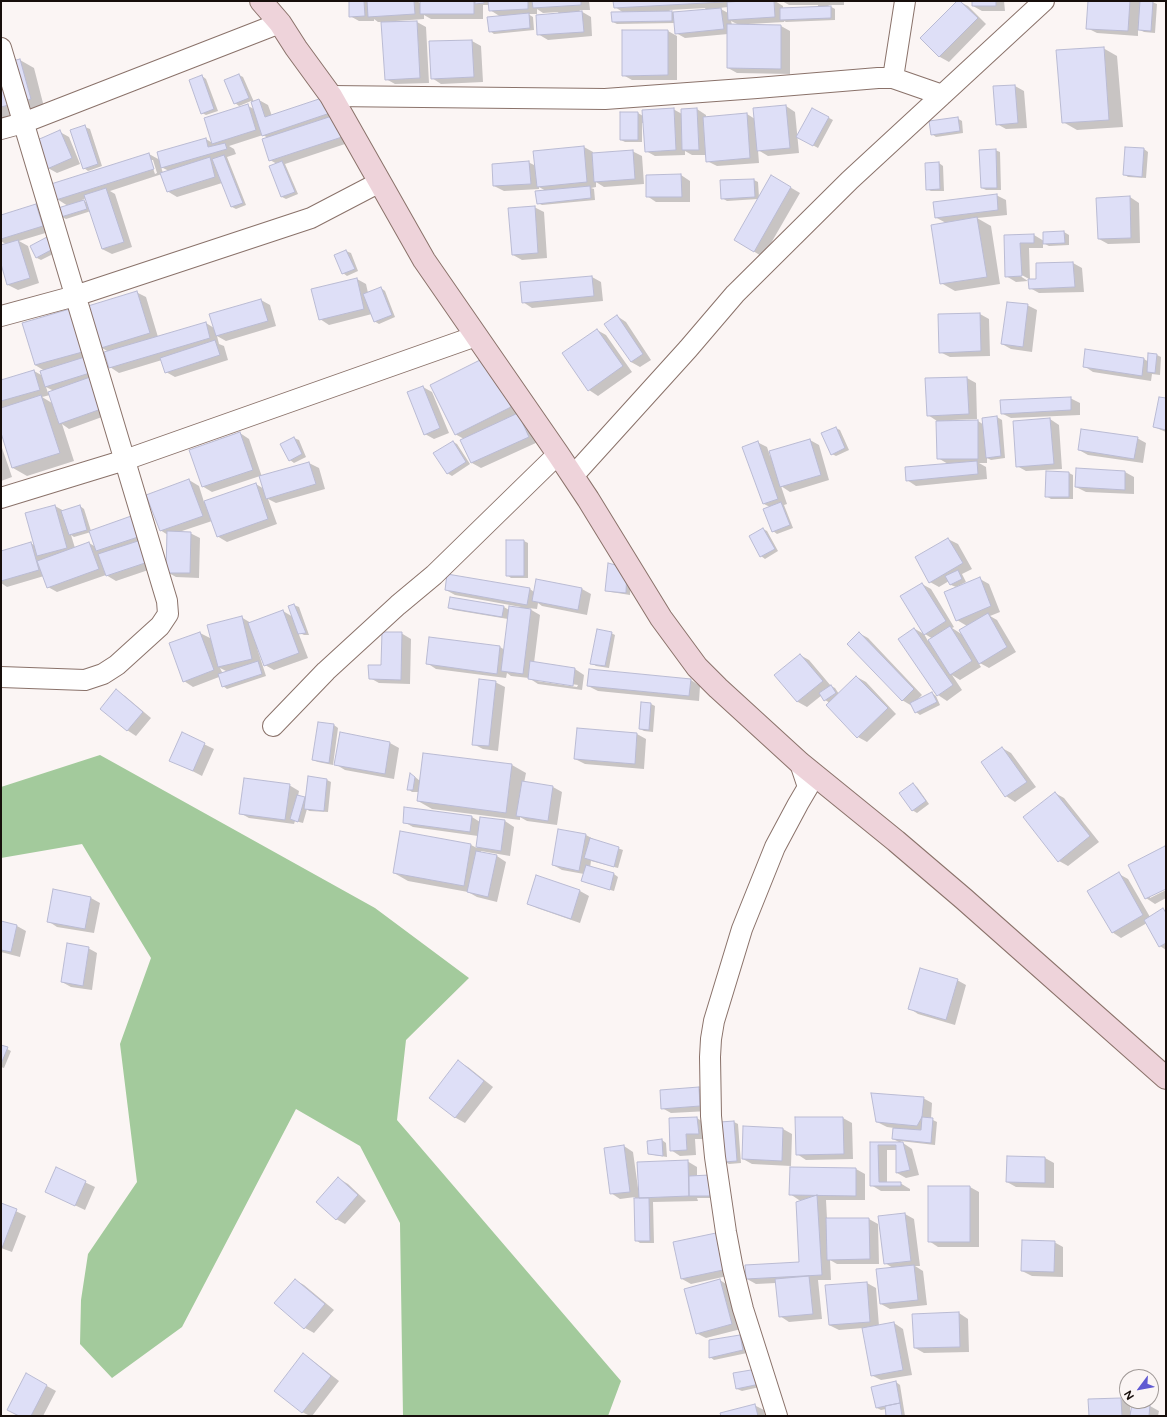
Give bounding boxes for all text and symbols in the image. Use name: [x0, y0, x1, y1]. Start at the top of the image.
north arrow: [1119, 1369, 1159, 1409]
text: N: [1121, 1388, 1137, 1402]

